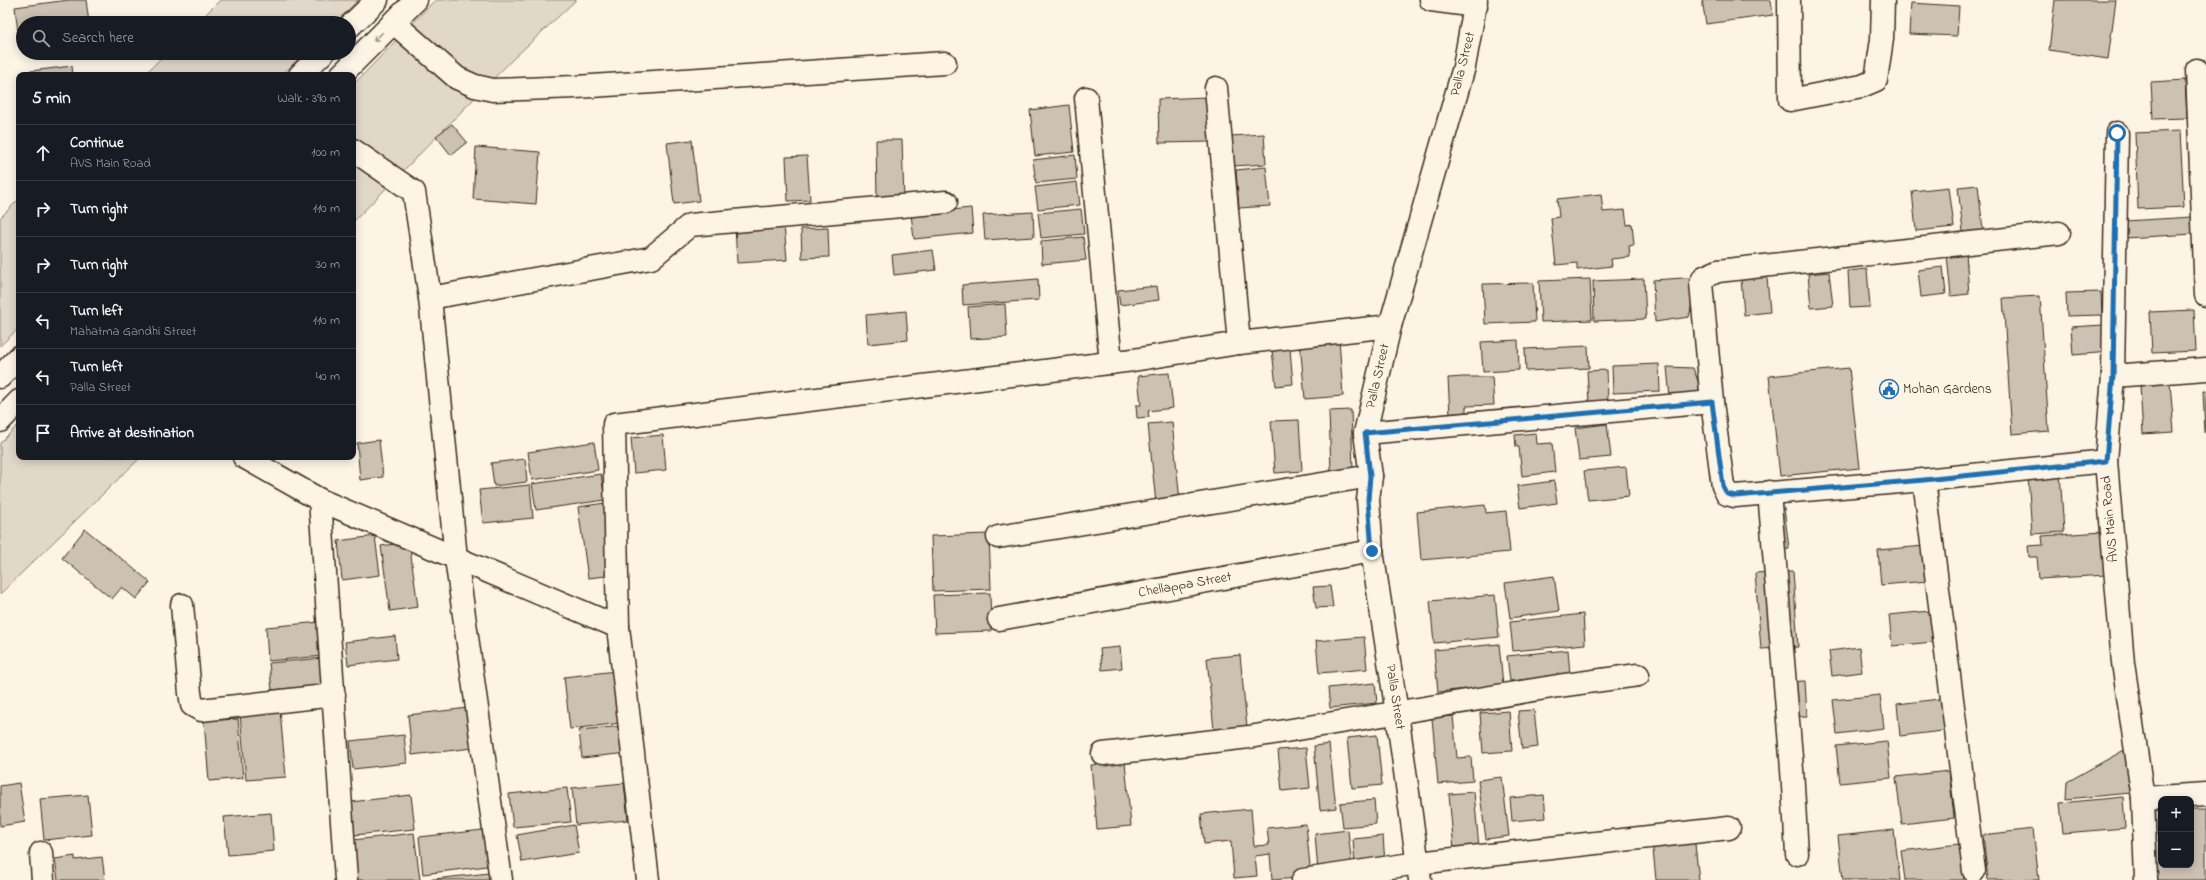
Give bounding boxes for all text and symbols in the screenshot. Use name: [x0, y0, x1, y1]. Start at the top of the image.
search box: [16, 16, 356, 60]
icon: search: [30, 27, 52, 49]
text: Search here: [62, 27, 134, 49]
street label: Palla Street: [1445, 29, 1481, 98]
one-way arrow: [373, 32, 383, 42]
text: 5 min: [32, 86, 71, 111]
text: Walk · 390 m: [278, 89, 340, 108]
route start: [2108, 124, 2126, 142]
text: Continue: [70, 132, 124, 154]
icon: ahead: [32, 142, 54, 164]
text: 100 m: [311, 143, 340, 162]
text: AVS Main Road: [70, 154, 151, 173]
icon: right: [32, 198, 54, 220]
text: Turn right: [70, 198, 128, 220]
text: 110 m: [313, 199, 340, 218]
icon: right: [32, 254, 54, 276]
text: Turn right: [70, 254, 128, 276]
text: 30 m: [316, 255, 340, 274]
text: Turn left: [70, 300, 123, 322]
icon: left: [32, 310, 54, 332]
text: 110 m: [313, 311, 340, 330]
text: Mahatma Gandhi Street: [70, 322, 196, 341]
street label: Palla Street: [1360, 341, 1396, 410]
text: Turn left: [70, 356, 123, 378]
icon: left: [32, 366, 54, 388]
text: 40 m: [316, 367, 340, 386]
text: Palla Street: [70, 378, 131, 397]
public building icon: Mohan Gardens: [1878, 378, 1900, 400]
place label: Mohan Gardens: [1903, 379, 1992, 400]
icon: arrive: [32, 422, 54, 444]
text: Arrive at destination: [70, 422, 194, 444]
street label: AVS Main Road: [2096, 475, 2124, 563]
route end: [1363, 542, 1381, 560]
street label: Chellappa Street: [1137, 566, 1234, 604]
street label: Palla Street: [1379, 663, 1411, 731]
map controls: [2158, 796, 2194, 868]
button: +: [2158, 796, 2194, 832]
button: −: [2158, 832, 2194, 868]

